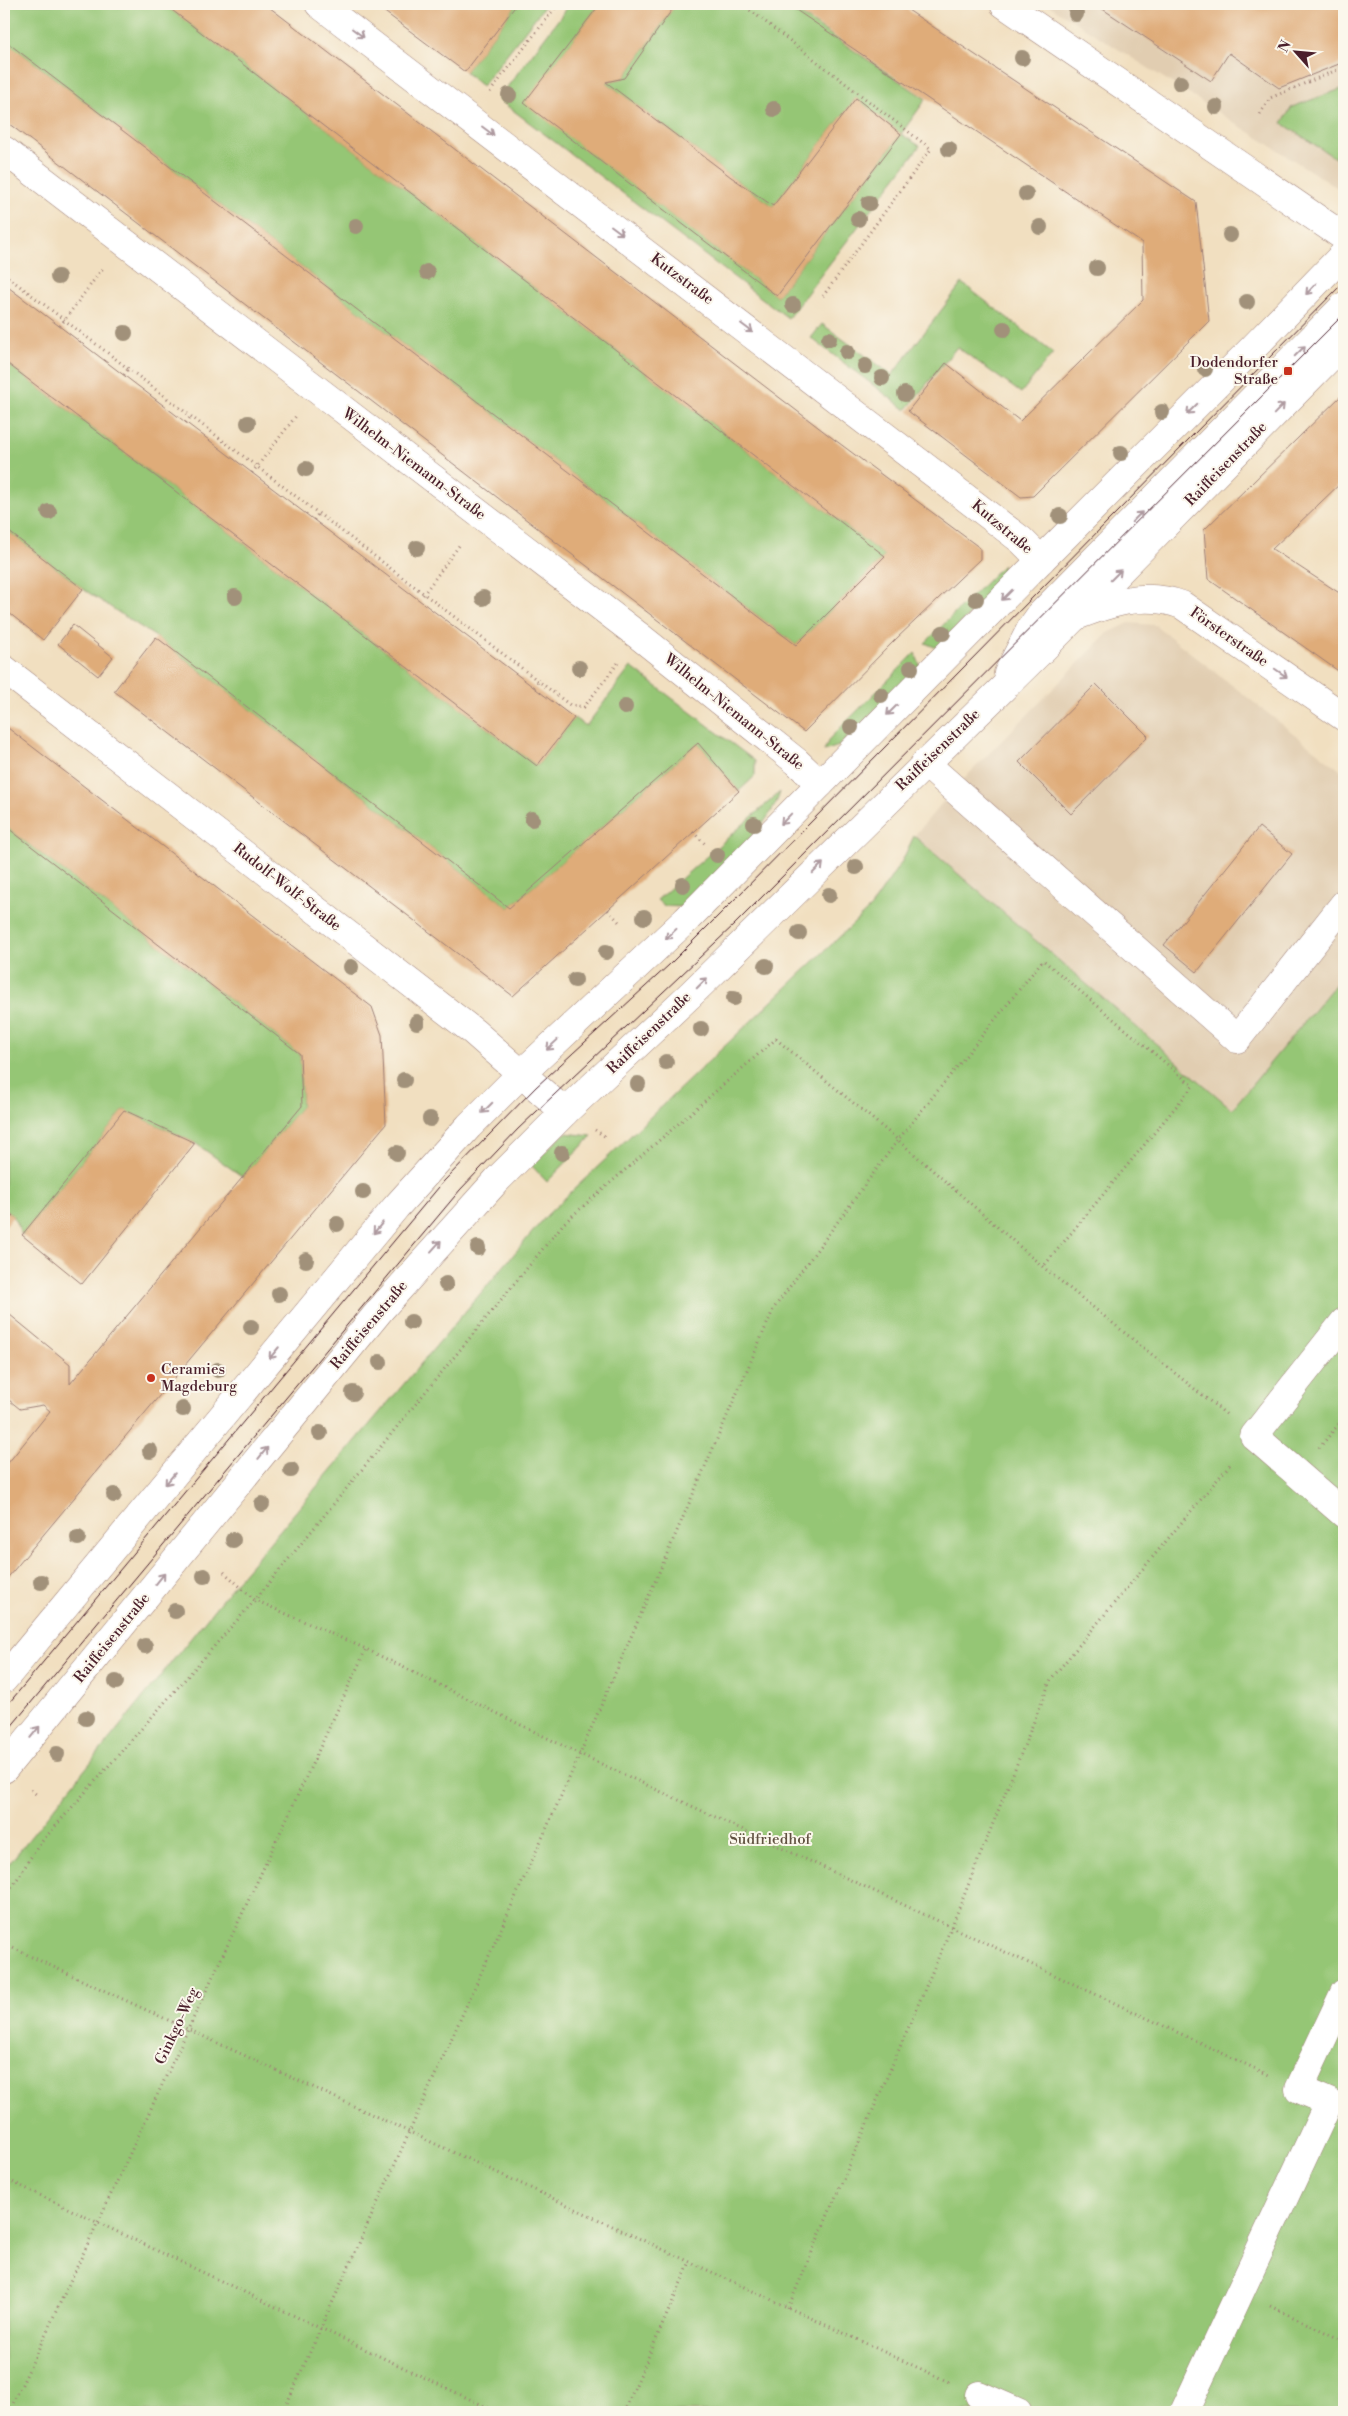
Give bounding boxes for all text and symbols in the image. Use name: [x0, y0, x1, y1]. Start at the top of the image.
one-way arrow: [351, 28, 364, 39]
north arrow: [1270, 28, 1320, 78]
text: N: [1275, 38, 1296, 56]
one-way arrow: [481, 126, 494, 137]
one-way arrow: [610, 224, 623, 235]
street label: Kutzstraße: [647, 249, 717, 309]
one-way arrow: [1305, 283, 1317, 295]
one-way arrow: [740, 323, 754, 333]
one-way arrow: [1294, 345, 1306, 358]
place label: Dodendorfer Straße: [1190, 353, 1279, 389]
marker: Dodendorfer Straße: [1282, 365, 1294, 377]
street label: Wilhelm-Niemann-Straße: [338, 403, 490, 524]
one-way arrow: [1186, 403, 1198, 416]
one-way arrow: [1273, 403, 1285, 416]
street label: Raiffeisenstraße: [1181, 418, 1271, 510]
street label: Kutzstraße: [967, 496, 1037, 558]
one-way arrow: [1131, 511, 1143, 523]
one-way arrow: [1110, 569, 1122, 581]
one-way arrow: [1001, 588, 1013, 600]
street label: Försterstraße: [1186, 603, 1272, 671]
street label: Wilhelm-Niemann-Straße: [659, 649, 808, 774]
one-way arrow: [1274, 669, 1288, 679]
one-way arrow: [886, 704, 898, 716]
street label: Raiffeisenstraße: [892, 705, 984, 795]
one-way arrow: [780, 812, 792, 824]
street label: Rudolf-Wolf-Straße: [229, 839, 345, 935]
one-way arrow: [811, 863, 823, 875]
one-way arrow: [665, 928, 678, 940]
one-way arrow: [696, 977, 708, 989]
street label: Raiffeisenstraße: [603, 988, 695, 1078]
one-way arrow: [546, 1039, 559, 1051]
one-way arrow: [481, 1102, 493, 1115]
one-way arrow: [372, 1222, 384, 1235]
one-way arrow: [430, 1240, 442, 1252]
street label: Raiffeisenstraße: [326, 1277, 412, 1373]
one-way arrow: [268, 1346, 279, 1359]
place label: Ceramies Magdeburg: [161, 1360, 237, 1396]
marker: Ceramies Magdeburg: [145, 1372, 157, 1384]
one-way arrow: [257, 1447, 268, 1460]
one-way arrow: [165, 1472, 176, 1485]
one-way arrow: [154, 1573, 165, 1586]
street label: Raiffeisenstraße: [70, 1589, 154, 1687]
one-way arrow: [29, 1726, 40, 1739]
park label: Südfriedhof: [729, 1830, 811, 1849]
street label: Ginkgo-Weg: [151, 1984, 203, 2068]

